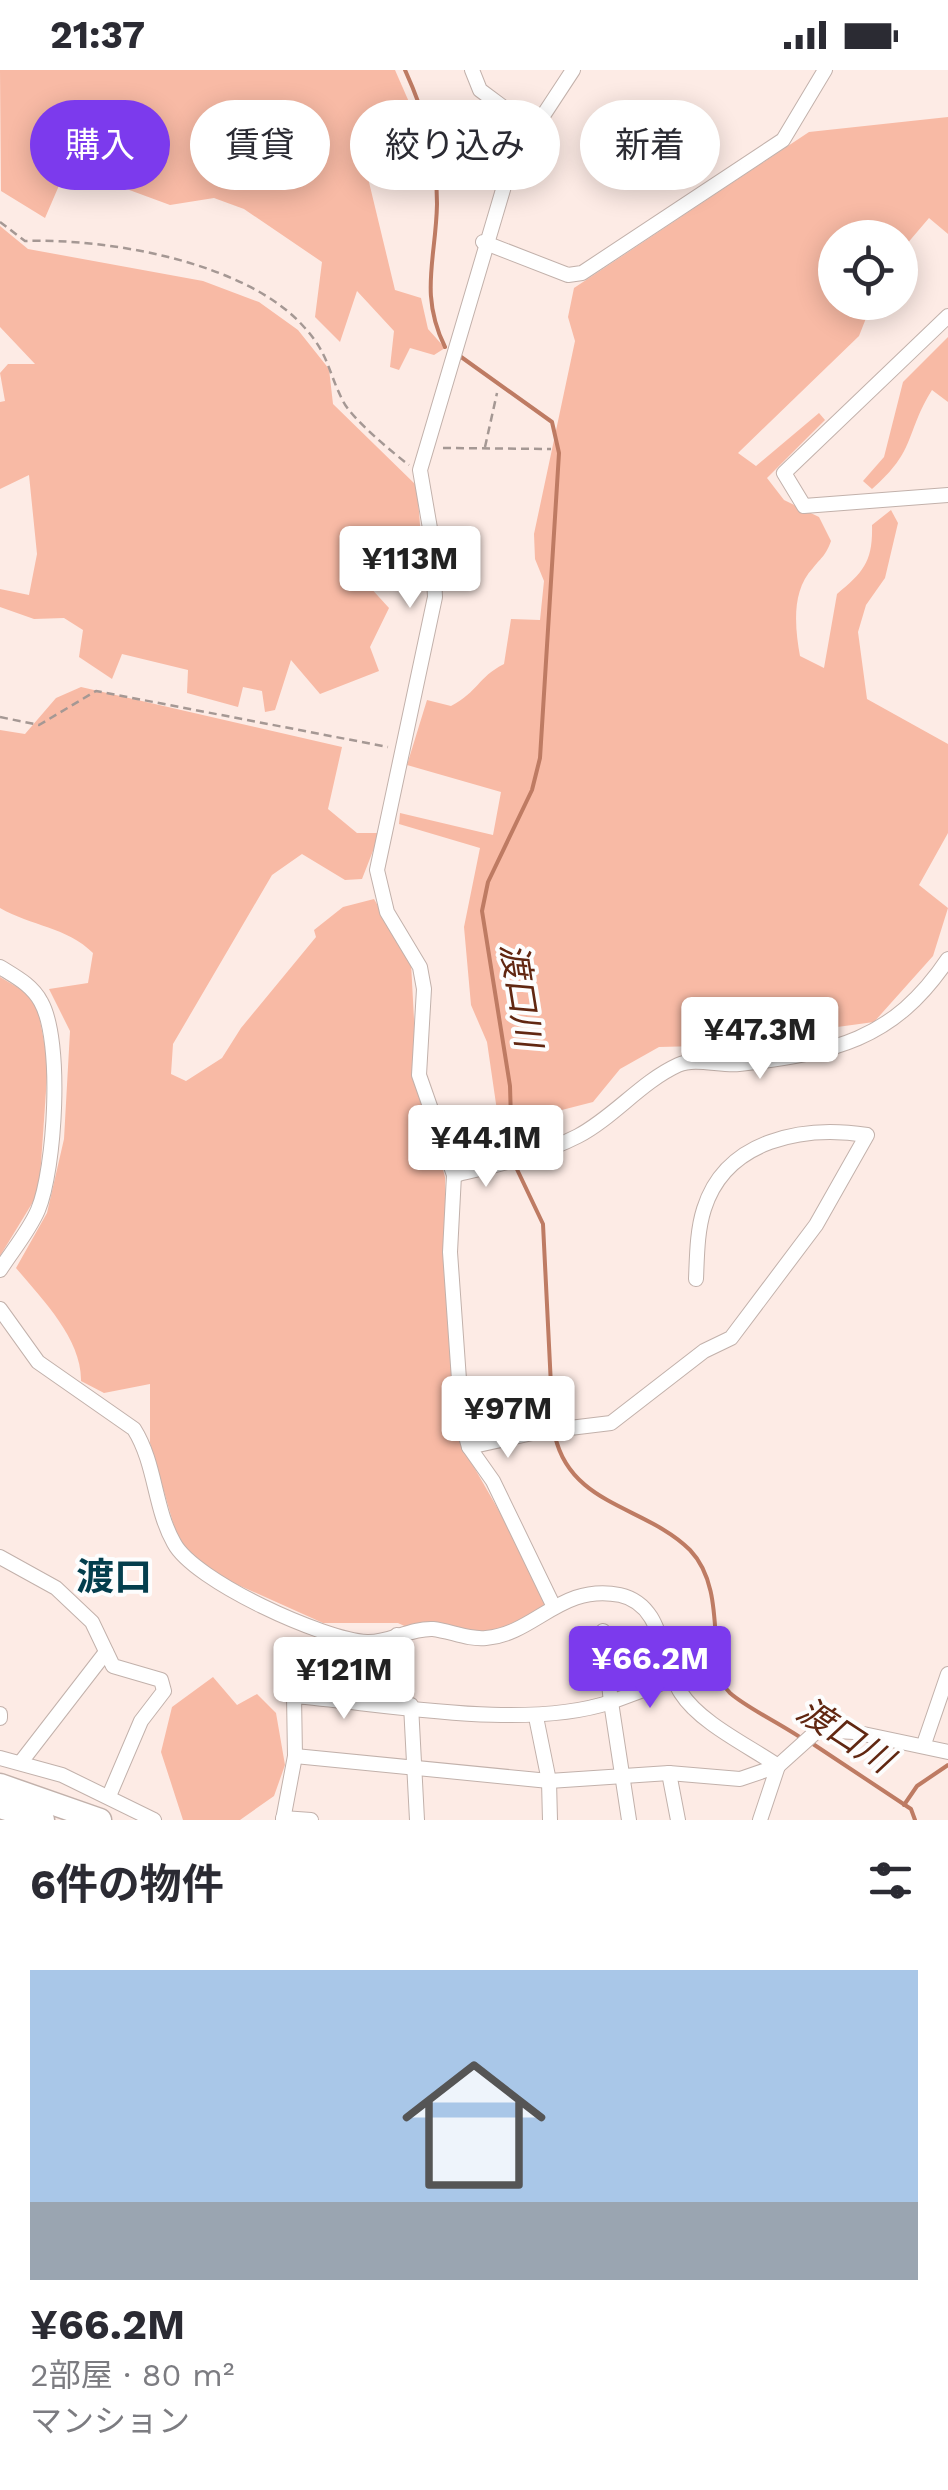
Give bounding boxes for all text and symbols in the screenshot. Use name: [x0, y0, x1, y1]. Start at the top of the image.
text: 21:37: [50, 13, 145, 57]
chip: 購入: [30, 100, 170, 190]
chip: 賃貸: [190, 100, 330, 190]
chip: 絞り込み: [350, 100, 560, 190]
chip: 新着: [580, 100, 720, 190]
map controls: [818, 220, 918, 320]
button: locate: [818, 220, 918, 320]
pin: ¥113M: [340, 526, 480, 611]
text: ¥113M: [362, 539, 459, 577]
water label: 渡口川: [492, 940, 551, 1054]
pin: ¥47.3M: [679, 997, 841, 1082]
text: ¥47.3M: [703, 1010, 817, 1048]
pin: ¥44.1M: [405, 1105, 567, 1190]
text: ¥44.1M: [430, 1118, 542, 1156]
pin: ¥97M: [449, 1376, 567, 1461]
text: ¥97M: [464, 1389, 552, 1427]
district label: 渡口: [76, 1555, 152, 1599]
pin: ¥66.2M: [569, 1626, 731, 1711]
pin: ¥121M: [274, 1637, 414, 1722]
text: ¥66.2M: [591, 1639, 709, 1677]
text: ¥121M: [295, 1650, 393, 1688]
water label: 渡口川: [790, 1689, 904, 1783]
icon: filters: [863, 1853, 918, 1908]
text: 6件の物件: [30, 1860, 224, 1909]
icon: home: [384, 2035, 564, 2215]
text: ¥66.2M: [30, 2300, 185, 2349]
text: 2部屋 · 80 m²: [30, 2356, 234, 2394]
text: マンション: [30, 2402, 190, 2440]

